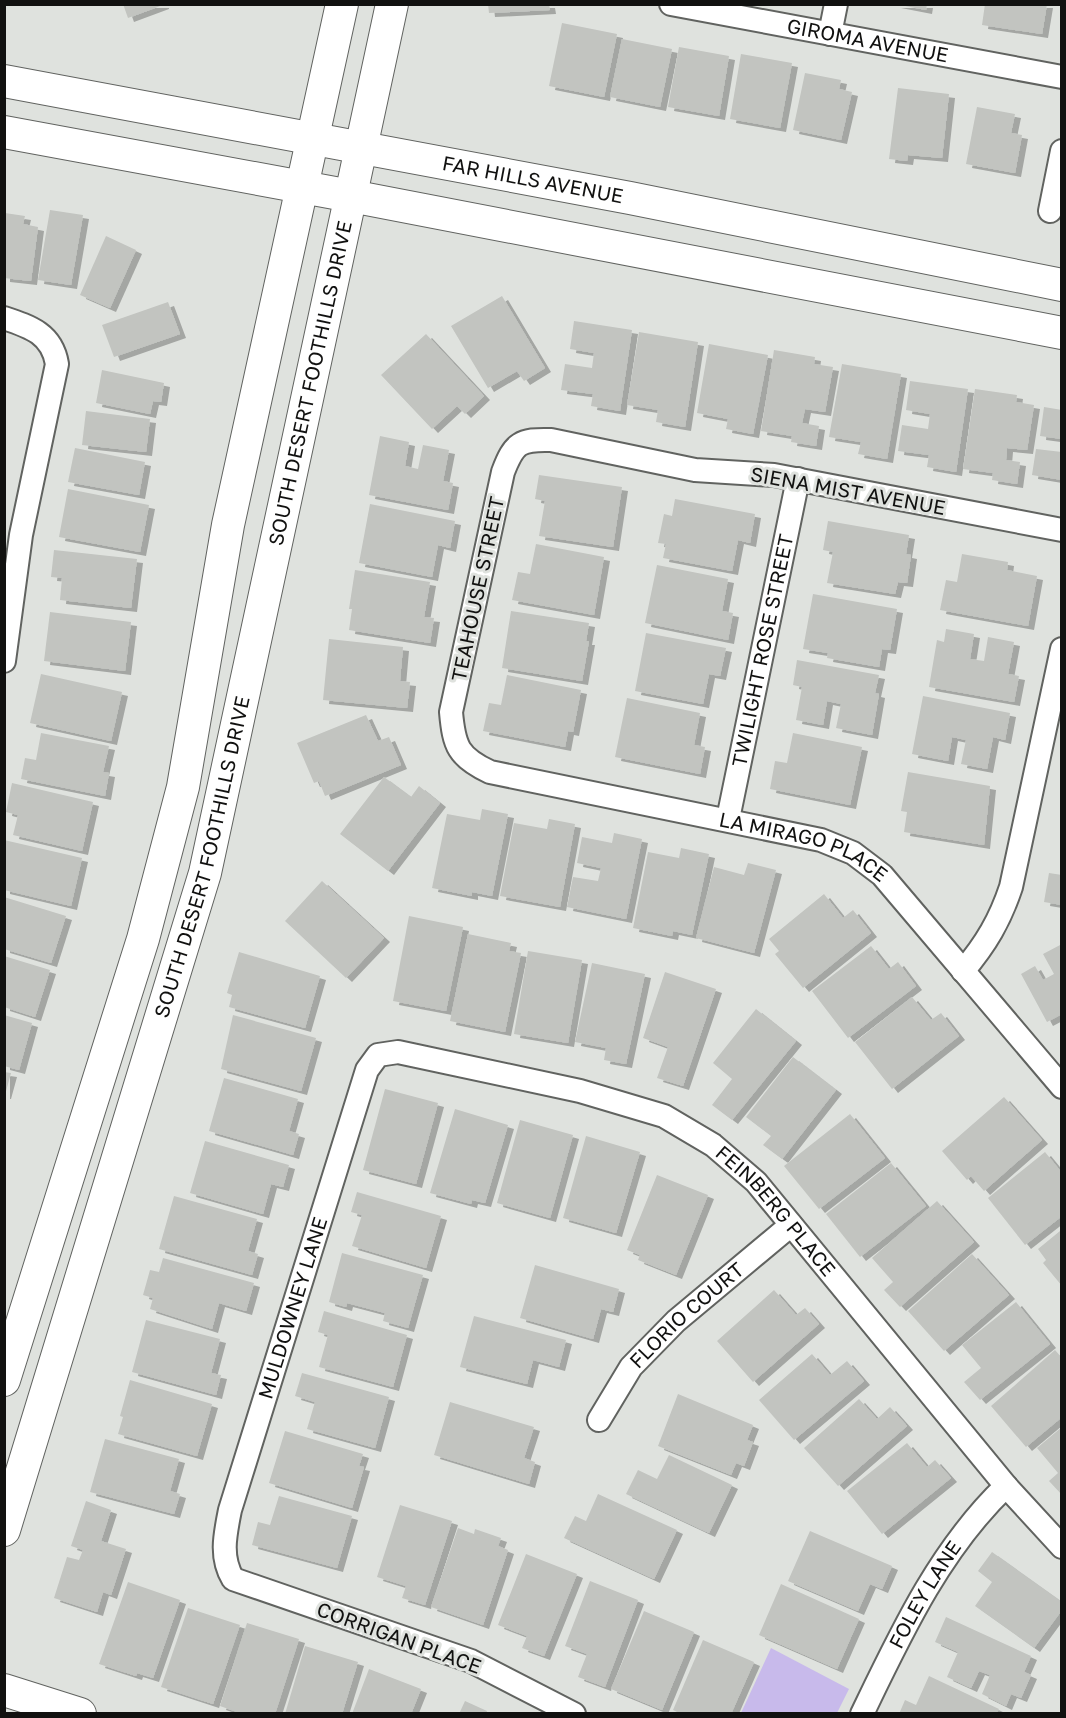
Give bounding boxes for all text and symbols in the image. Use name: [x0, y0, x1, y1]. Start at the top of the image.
street label: GIROMA AVENUE: [785, 13, 950, 67]
street label: FAR HILLS AVENUE: [441, 150, 625, 208]
street label: SOUTH DESERT FOOTHILLS DRIVE: [263, 218, 356, 548]
street label: SIENA MIST AVENUE: [749, 461, 948, 519]
street label: TEAHOUSE STREET: [446, 494, 508, 683]
street label: TWILIGHT ROSE STREET: [726, 532, 797, 769]
street label: SOUTH DESERT FOOTHILLS DRIVE: [148, 694, 254, 1020]
street label: LA MIRAGO PLACE: [717, 806, 893, 886]
street label: FEINBERG PLACE: [711, 1140, 841, 1280]
street label: MULDOWNEY LANE: [252, 1214, 332, 1402]
street label: FLORIO COURT: [624, 1257, 748, 1372]
street label: FOLEY LANE: [883, 1536, 965, 1652]
street label: CORRIGAN PLACE: [314, 1596, 485, 1678]

